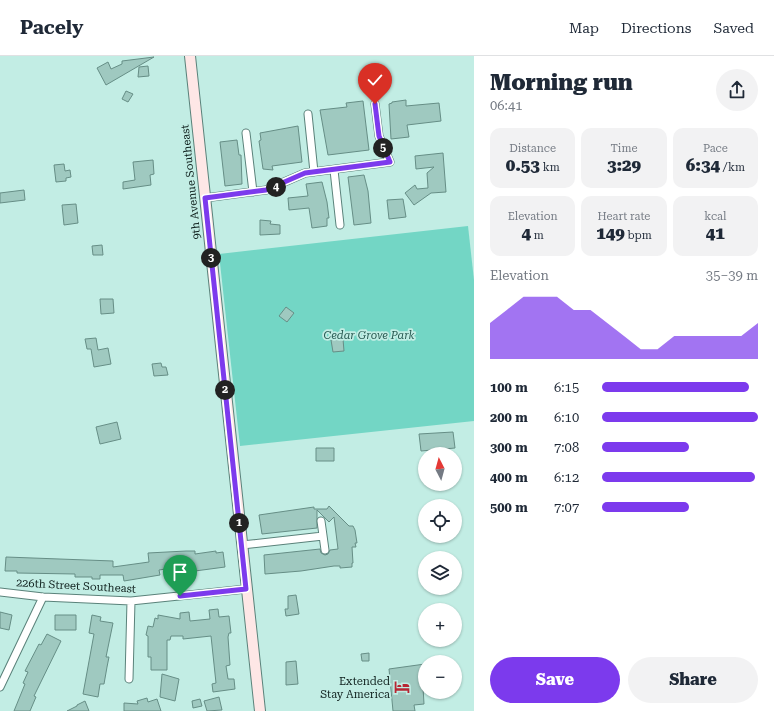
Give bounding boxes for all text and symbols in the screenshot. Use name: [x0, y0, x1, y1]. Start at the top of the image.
text: Pacely: [20, 16, 84, 39]
text: Map: [569, 20, 599, 36]
text: Directions: [621, 20, 691, 36]
text: Saved: [713, 20, 754, 36]
pin: [358, 63, 392, 104]
icon: check: [364, 69, 386, 91]
button: share: [716, 69, 758, 111]
text: Morning run: [490, 70, 633, 95]
text: 06:41: [490, 98, 522, 113]
street label: 9th Avenue Southeast: [178, 124, 204, 240]
pin: 5: [373, 138, 393, 158]
text: 5: [380, 141, 386, 154]
text: Distance: [509, 142, 556, 155]
text: Time: [611, 142, 637, 155]
text: Pace: [703, 142, 728, 155]
text: 0.53: [506, 155, 540, 175]
text: 3:29: [607, 155, 641, 175]
text: 6:34: [686, 155, 720, 175]
text: km: [540, 161, 560, 174]
text: /km: [720, 161, 745, 174]
pin: 4: [266, 177, 286, 197]
text: 4: [273, 180, 279, 193]
text: Elevation: [508, 210, 558, 223]
text: Heart rate: [598, 210, 650, 223]
text: kcal: [704, 210, 726, 223]
text: 4: [521, 223, 531, 243]
text: 149: [596, 223, 625, 243]
text: 41: [706, 223, 725, 243]
text: m: [531, 229, 544, 242]
text: bpm: [625, 229, 652, 242]
pin: 3: [201, 248, 221, 268]
text: 3: [208, 251, 214, 264]
text: Elevation: [490, 268, 549, 283]
text: 35–39 m: [706, 268, 758, 283]
park label: Cedar Grove Park: [323, 329, 415, 342]
pin: 2: [215, 380, 235, 400]
text: 100 m: [490, 380, 528, 395]
text: 6:15: [554, 380, 579, 395]
text: 2: [222, 383, 228, 396]
text: 200 m: [490, 410, 528, 425]
text: 6:10: [554, 410, 579, 425]
text: 300 m: [490, 440, 528, 455]
text: 7:08: [554, 440, 579, 455]
north arrow: [418, 447, 462, 491]
map controls: [418, 447, 462, 699]
text: 400 m: [490, 470, 528, 485]
text: 6:12: [554, 470, 579, 485]
button: locate: [418, 499, 462, 543]
text: 500 m: [490, 500, 528, 515]
text: 7:07: [554, 500, 579, 515]
pin: 1: [229, 513, 249, 533]
text: 1: [236, 516, 242, 529]
button: layers: [418, 551, 462, 595]
pin: [163, 555, 197, 596]
icon: arrive: [169, 561, 191, 583]
street label: 226th Street Southeast: [16, 576, 136, 596]
button: +: [418, 603, 462, 647]
button: −: [418, 655, 462, 699]
button: Save: [490, 657, 620, 703]
button: Share: [628, 657, 758, 703]
place label: Extended Stay America: [320, 675, 390, 701]
hotel icon: Extended Stay America: [393, 678, 411, 696]

